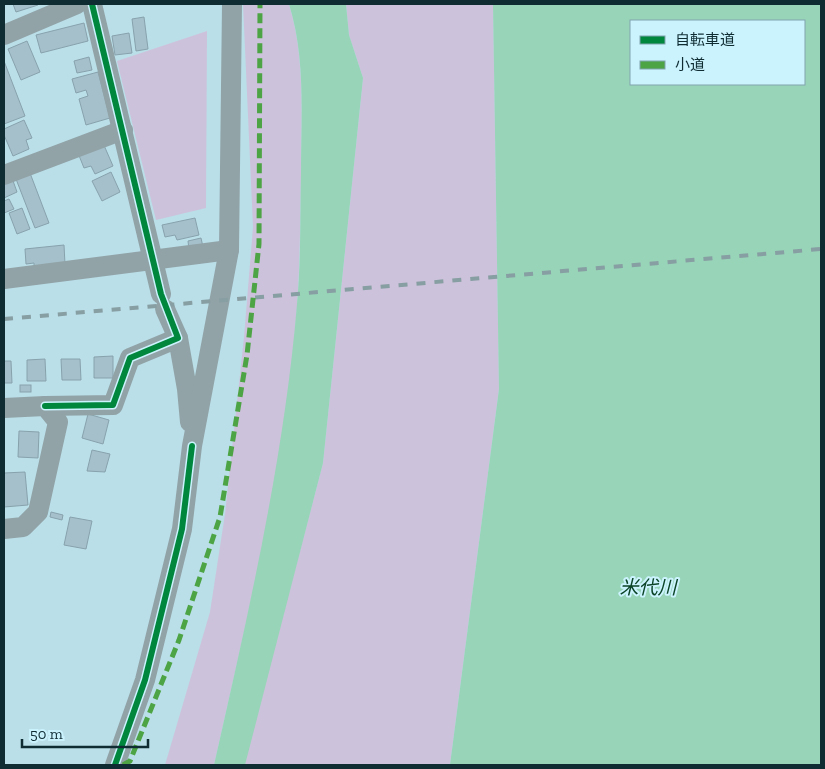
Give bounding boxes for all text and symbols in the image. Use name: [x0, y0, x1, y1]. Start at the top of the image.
legend: [630, 20, 805, 85]
text: 自転車道: [675, 31, 735, 49]
text: 小道: [675, 56, 705, 74]
water label: 米代川: [619, 576, 678, 599]
scale bar: [22, 716, 149, 748]
text: 50 m: [30, 725, 63, 743]

